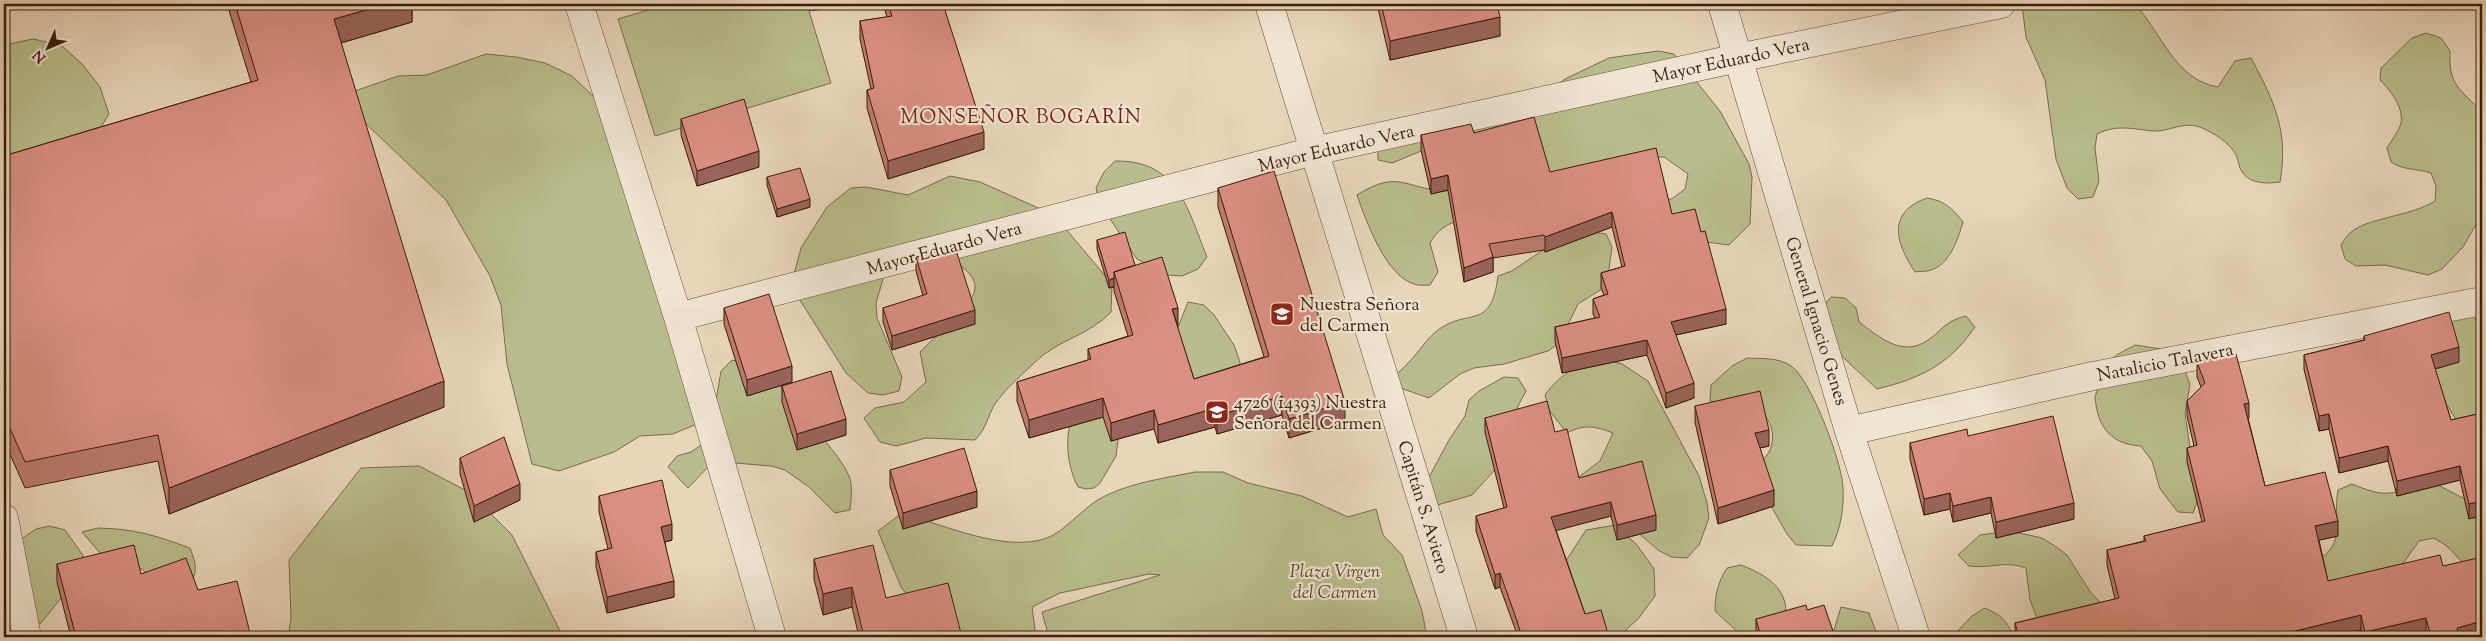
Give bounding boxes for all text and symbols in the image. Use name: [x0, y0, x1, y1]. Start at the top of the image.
north arrow: [22, 22, 72, 72]
street label: Mayor Eduardo Vera: [1651, 33, 1812, 91]
text: N: [29, 45, 51, 67]
district label: MONSEÑOR BOGARÍN: [900, 103, 1142, 133]
street label: Mayor Eduardo Vera: [1256, 119, 1417, 181]
street label: Mayor Eduardo Vera: [864, 217, 1025, 283]
street label: General Ignacio Genes: [1777, 234, 1853, 409]
place label: Nuestra Señora del Carmen: [1300, 293, 1420, 340]
school or university icon: Nuestra Señora del Carmen: [1269, 301, 1295, 327]
street label: Natalicio Talavera: [2095, 338, 2236, 390]
place label: 4726 (14393) Nuestra Señora del Carmen: [1234, 391, 1387, 438]
school or university icon: 4726 (14393) Nuestra Señora del Carmen: [1204, 399, 1230, 425]
street label: Capitán S. Aviero: [1389, 438, 1455, 578]
park label: Plaza Virgen del Carmen: [1290, 560, 1381, 607]

